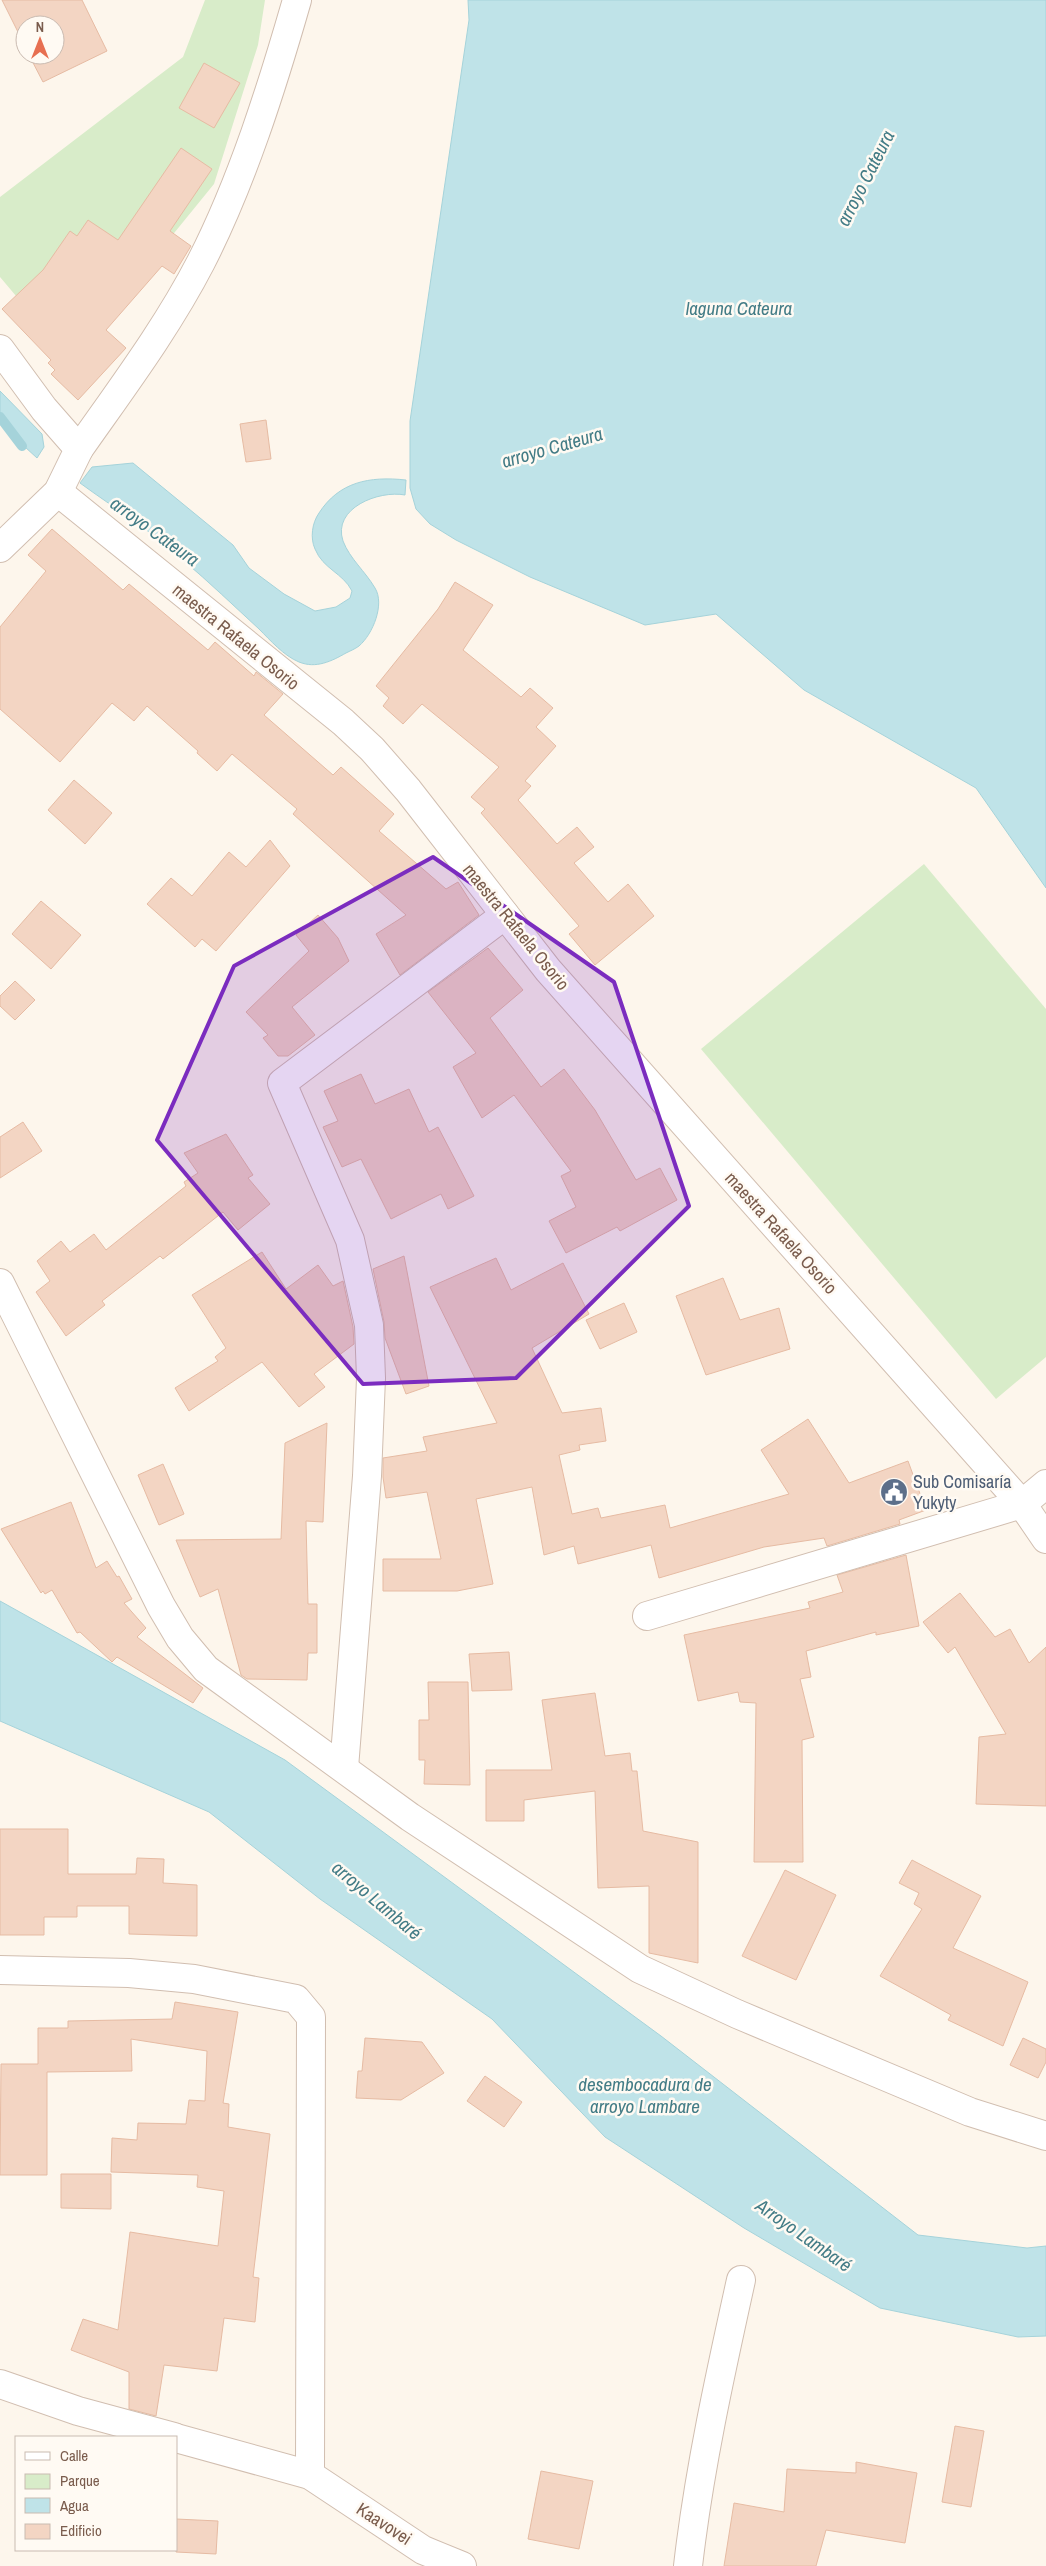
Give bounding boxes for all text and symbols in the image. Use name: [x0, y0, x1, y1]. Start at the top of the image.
north arrow: [15, 15, 65, 65]
text: N: [36, 18, 44, 36]
water label: arroyo Cateura: [830, 126, 900, 230]
water label: laguna Cateura: [686, 295, 793, 321]
water label: arroyo Cateura: [498, 420, 606, 474]
water label: arroyo Cateura: [105, 490, 205, 572]
street label: maestra Rafaela Osorio: [168, 578, 305, 696]
street label: maestra Rafaela Osorio: [457, 858, 575, 995]
street label: maestra Rafaela Osorio: [720, 1166, 843, 1299]
place label: Sub Comisaría Yukyty: [913, 1469, 1011, 1515]
public building icon: Sub Comisaría Yukyty: [879, 1477, 909, 1507]
water label: arroyo Lambaré: [327, 1855, 427, 1945]
water label: desembocadura de arroyo Lambare: [578, 2071, 712, 2119]
water label: Arroyo Lambaré: [750, 2192, 857, 2278]
legend: [15, 2436, 178, 2551]
text: Calle: [60, 2445, 88, 2466]
text: Parque: [60, 2470, 100, 2491]
text: Agua: [59, 2495, 89, 2516]
street label: Kaavovei: [352, 2496, 417, 2551]
text: Edificio: [60, 2520, 102, 2541]

